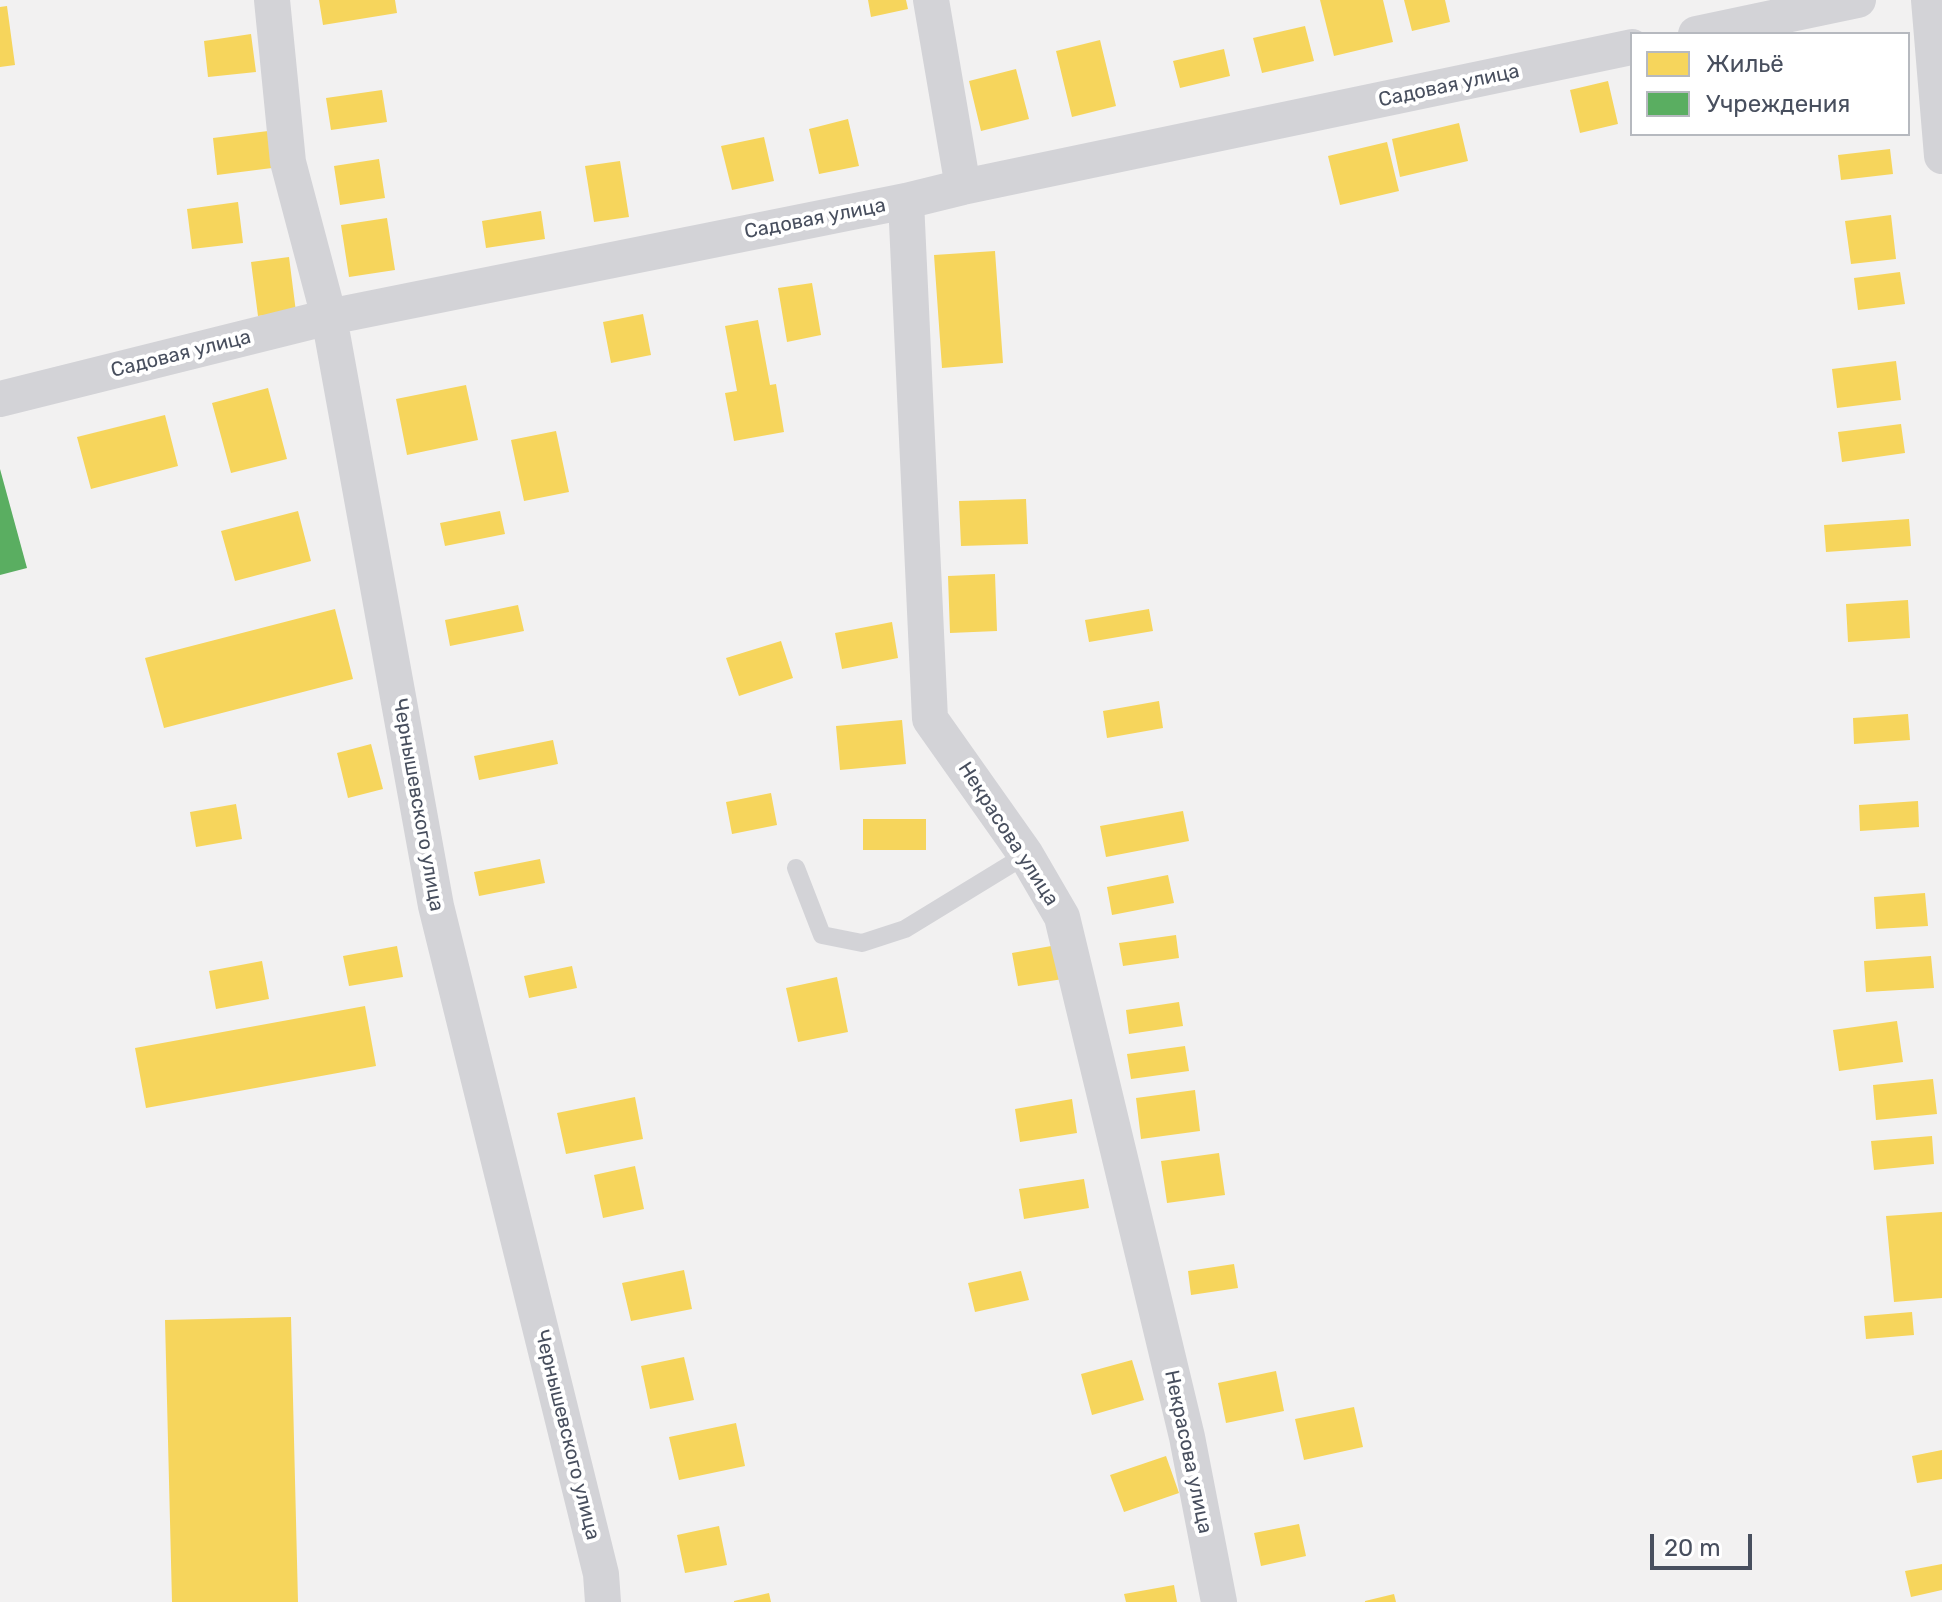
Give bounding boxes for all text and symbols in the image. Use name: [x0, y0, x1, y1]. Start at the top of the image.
legend: [1630, 32, 1910, 136]
text: Жильё: [1706, 50, 1784, 78]
street label: Садовая улица: [1376, 59, 1522, 113]
text: Учреждения: [1706, 90, 1850, 118]
street label: Садовая улица: [742, 194, 888, 244]
street label: Садовая улица: [109, 325, 253, 383]
street label: Чернышевского улица: [387, 697, 449, 913]
street label: Некрасова улица: [953, 758, 1063, 910]
street label: Чернышевского улица: [529, 1327, 605, 1543]
street label: Некрасова улица: [1159, 1368, 1217, 1536]
scale bar: [1654, 1518, 1756, 1568]
text: 20 m: [1664, 1534, 1721, 1562]

